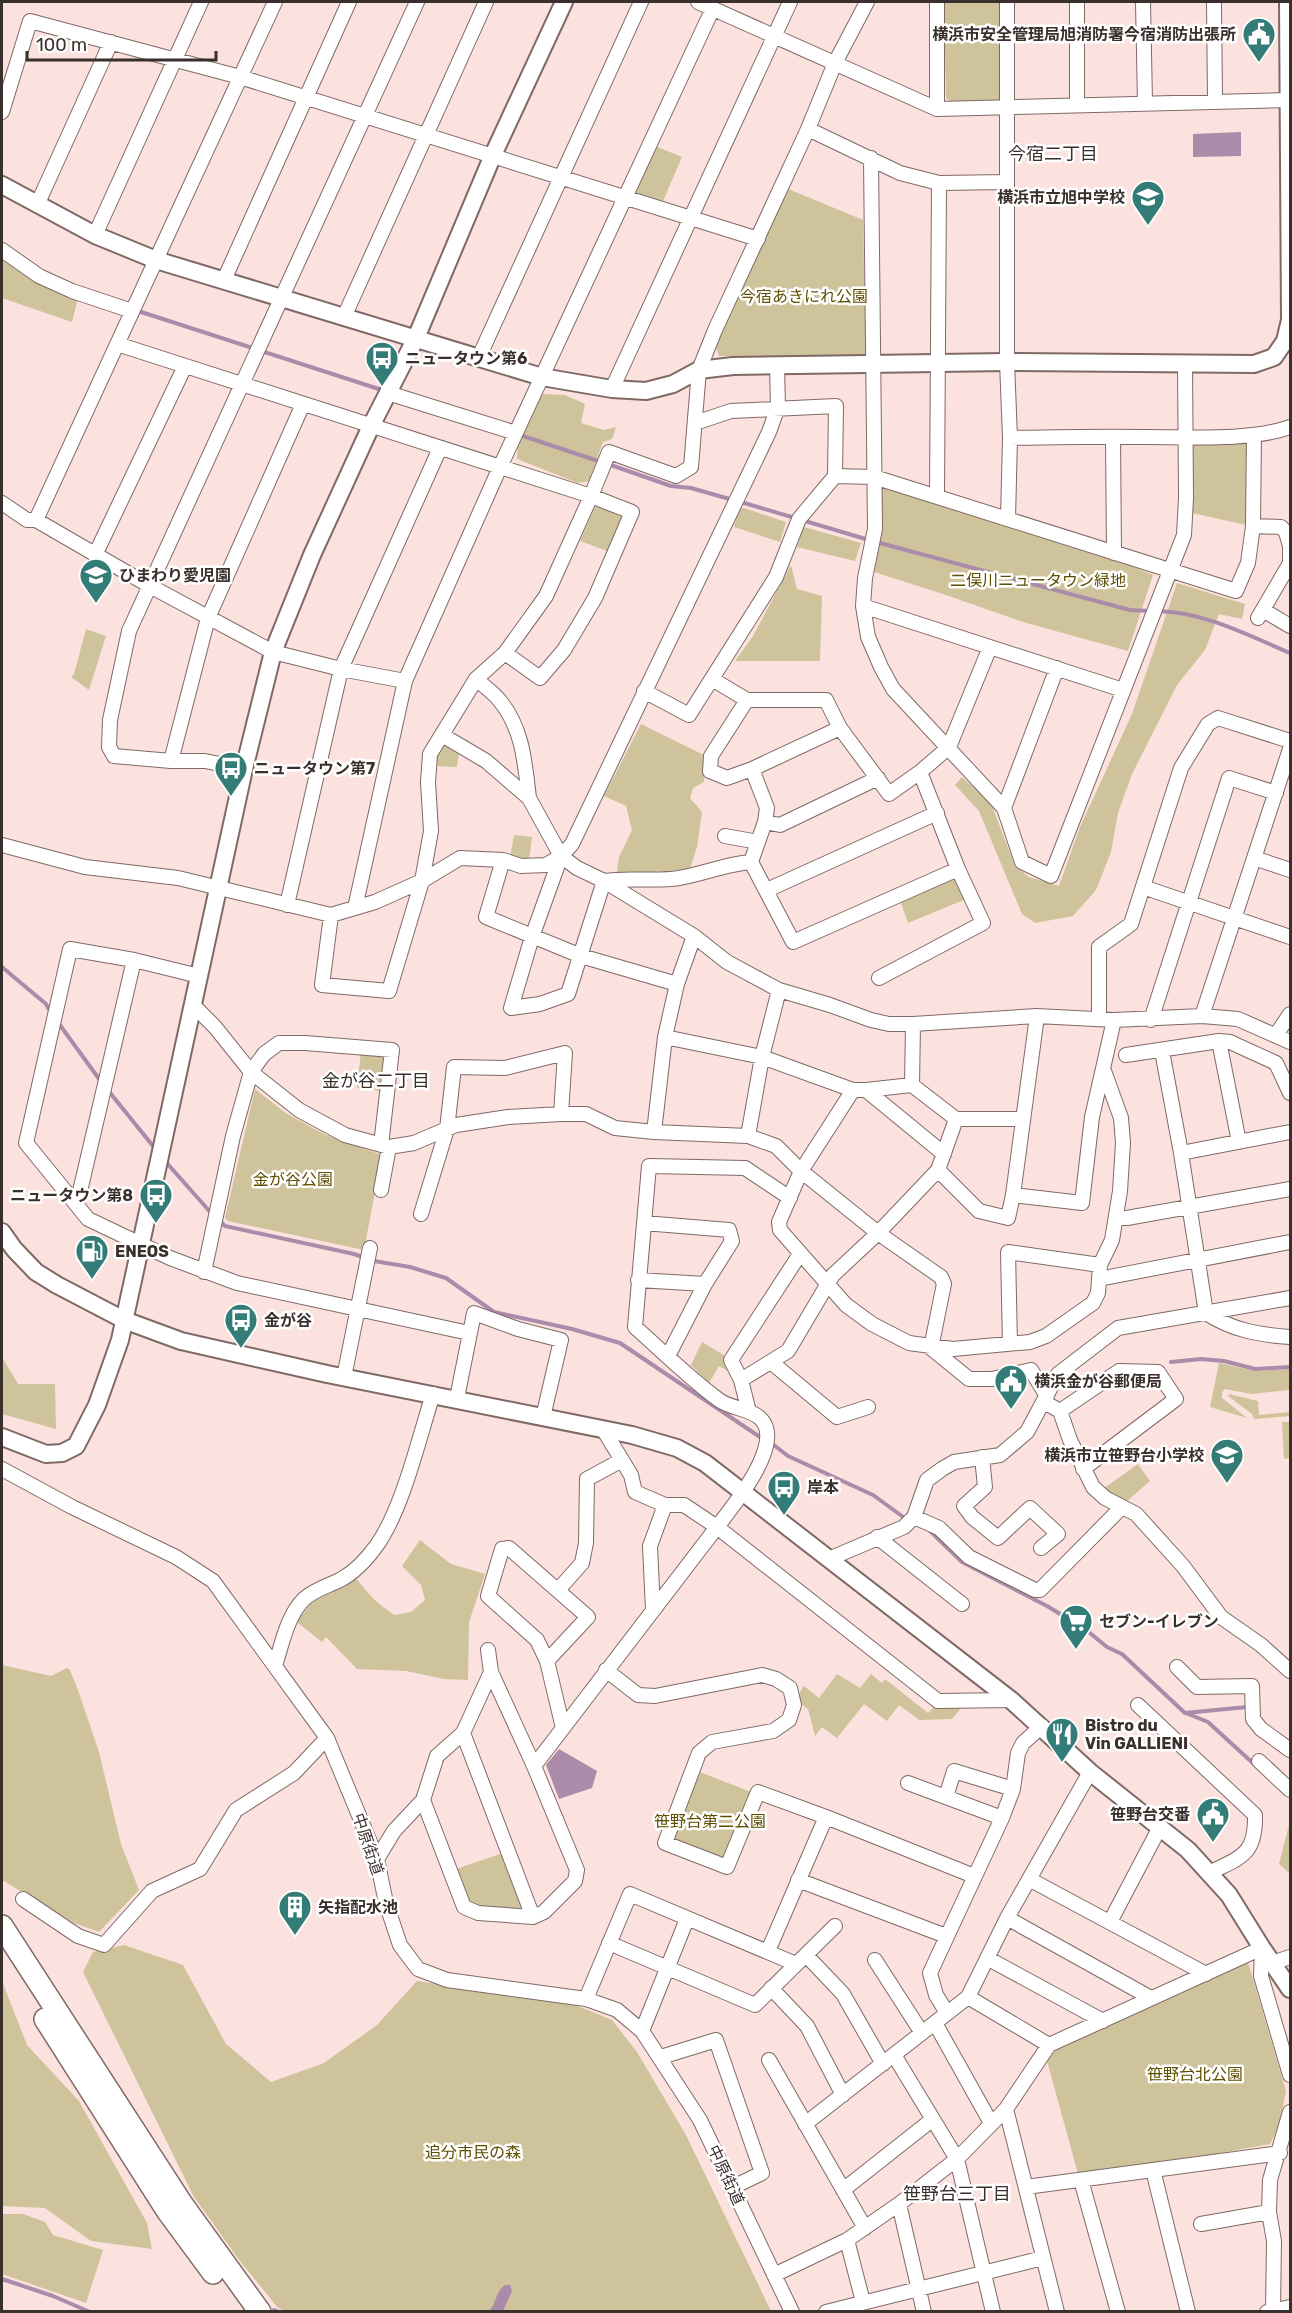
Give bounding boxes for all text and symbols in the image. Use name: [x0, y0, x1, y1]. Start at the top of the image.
public building icon: 横浜市安全管理局旭消防署今宿消防出張所: [1241, 16, 1277, 63]
scale bar: [27, 24, 216, 62]
place label: 横浜市安全管理局旭消防署今宿消防出張所: [932, 25, 1236, 44]
text: 100 m: [36, 34, 87, 56]
district label: 今宿二丁目: [1008, 143, 1098, 165]
school or university icon: 横浜市立旭中学校: [1130, 179, 1166, 226]
place label: 横浜市立旭中学校: [997, 188, 1125, 207]
park label: 今宿あきにれ公園: [740, 287, 868, 306]
bus stop icon: ニュータウン第6: [364, 340, 400, 387]
place label: ニュータウン第6: [405, 349, 527, 368]
school or university icon: ひまわり愛児園: [78, 557, 114, 604]
place label: ひまわり愛児園: [119, 566, 231, 585]
park label: 二俣川ニュータウン緑地: [950, 571, 1126, 590]
bus stop icon: ニュータウン第7: [213, 750, 249, 797]
place label: ニュータウン第7: [254, 759, 375, 778]
district label: 金が谷二丁目: [322, 1070, 430, 1092]
park label: 金が谷公園: [253, 1170, 333, 1189]
bus stop icon: ニュータウン第8: [138, 1177, 174, 1224]
place label: ニュータウン第8: [10, 1186, 133, 1205]
fuel station icon: ENEOS: [74, 1233, 110, 1280]
place label: ENEOS: [115, 1242, 169, 1261]
bus stop icon: 金が谷: [223, 1302, 259, 1349]
place label: 金が谷: [264, 1311, 312, 1330]
public building icon: 横浜金が谷郵便局: [993, 1363, 1029, 1410]
place label: 横浜金が谷郵便局: [1034, 1372, 1162, 1391]
school or university icon: 横浜市立笹野台小学校: [1209, 1437, 1245, 1484]
place label: 横浜市立笹野台小学校: [1044, 1446, 1204, 1465]
bus stop icon: 岸本: [766, 1469, 802, 1516]
place label: 岸本: [807, 1478, 839, 1497]
supermarket icon: セブン-イレブン: [1058, 1603, 1094, 1650]
place label: セブン-イレブン: [1099, 1612, 1219, 1631]
restaurant icon: Bistro du Vin GALLIENI: [1044, 1716, 1080, 1763]
place label: Bistro du Vin GALLIENI: [1085, 1716, 1188, 1753]
public building icon: 笹野台交番: [1195, 1796, 1231, 1843]
place label: 笹野台交番: [1110, 1805, 1190, 1824]
street label: 中原街道: [349, 1811, 387, 1877]
park label: 笹野台第二公園: [654, 1812, 766, 1831]
building icon: 矢指配水池: [277, 1889, 313, 1936]
place label: 矢指配水池: [318, 1898, 398, 1917]
park label: 笹野台北公園: [1147, 2065, 1243, 2084]
street label: 中原街道: [704, 2142, 748, 2208]
park label: 追分市民の森: [425, 2143, 521, 2162]
district label: 笹野台三丁目: [903, 2183, 1011, 2205]

